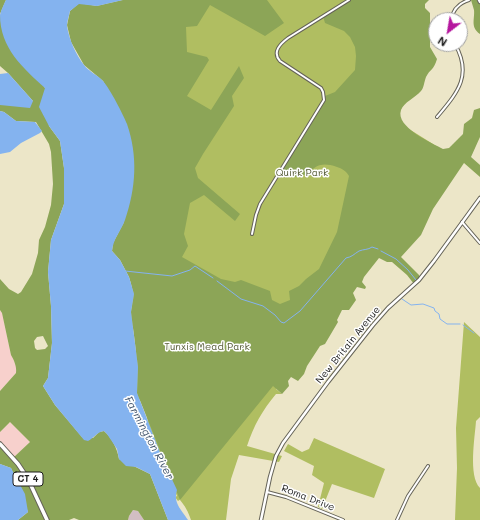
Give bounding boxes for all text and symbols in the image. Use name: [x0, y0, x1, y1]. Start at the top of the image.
north arrow: [428, 12, 468, 52]
text: N: [435, 33, 450, 50]
park label: Quirk Park: [276, 167, 328, 179]
street label: New Britain Avenue: [313, 304, 383, 386]
park label: Tunxis Mead Park: [164, 341, 250, 353]
water label: Farmington River: [121, 394, 177, 482]
road number: CT 4: [13, 472, 43, 486]
street label: Roma Drive: [280, 482, 336, 514]

